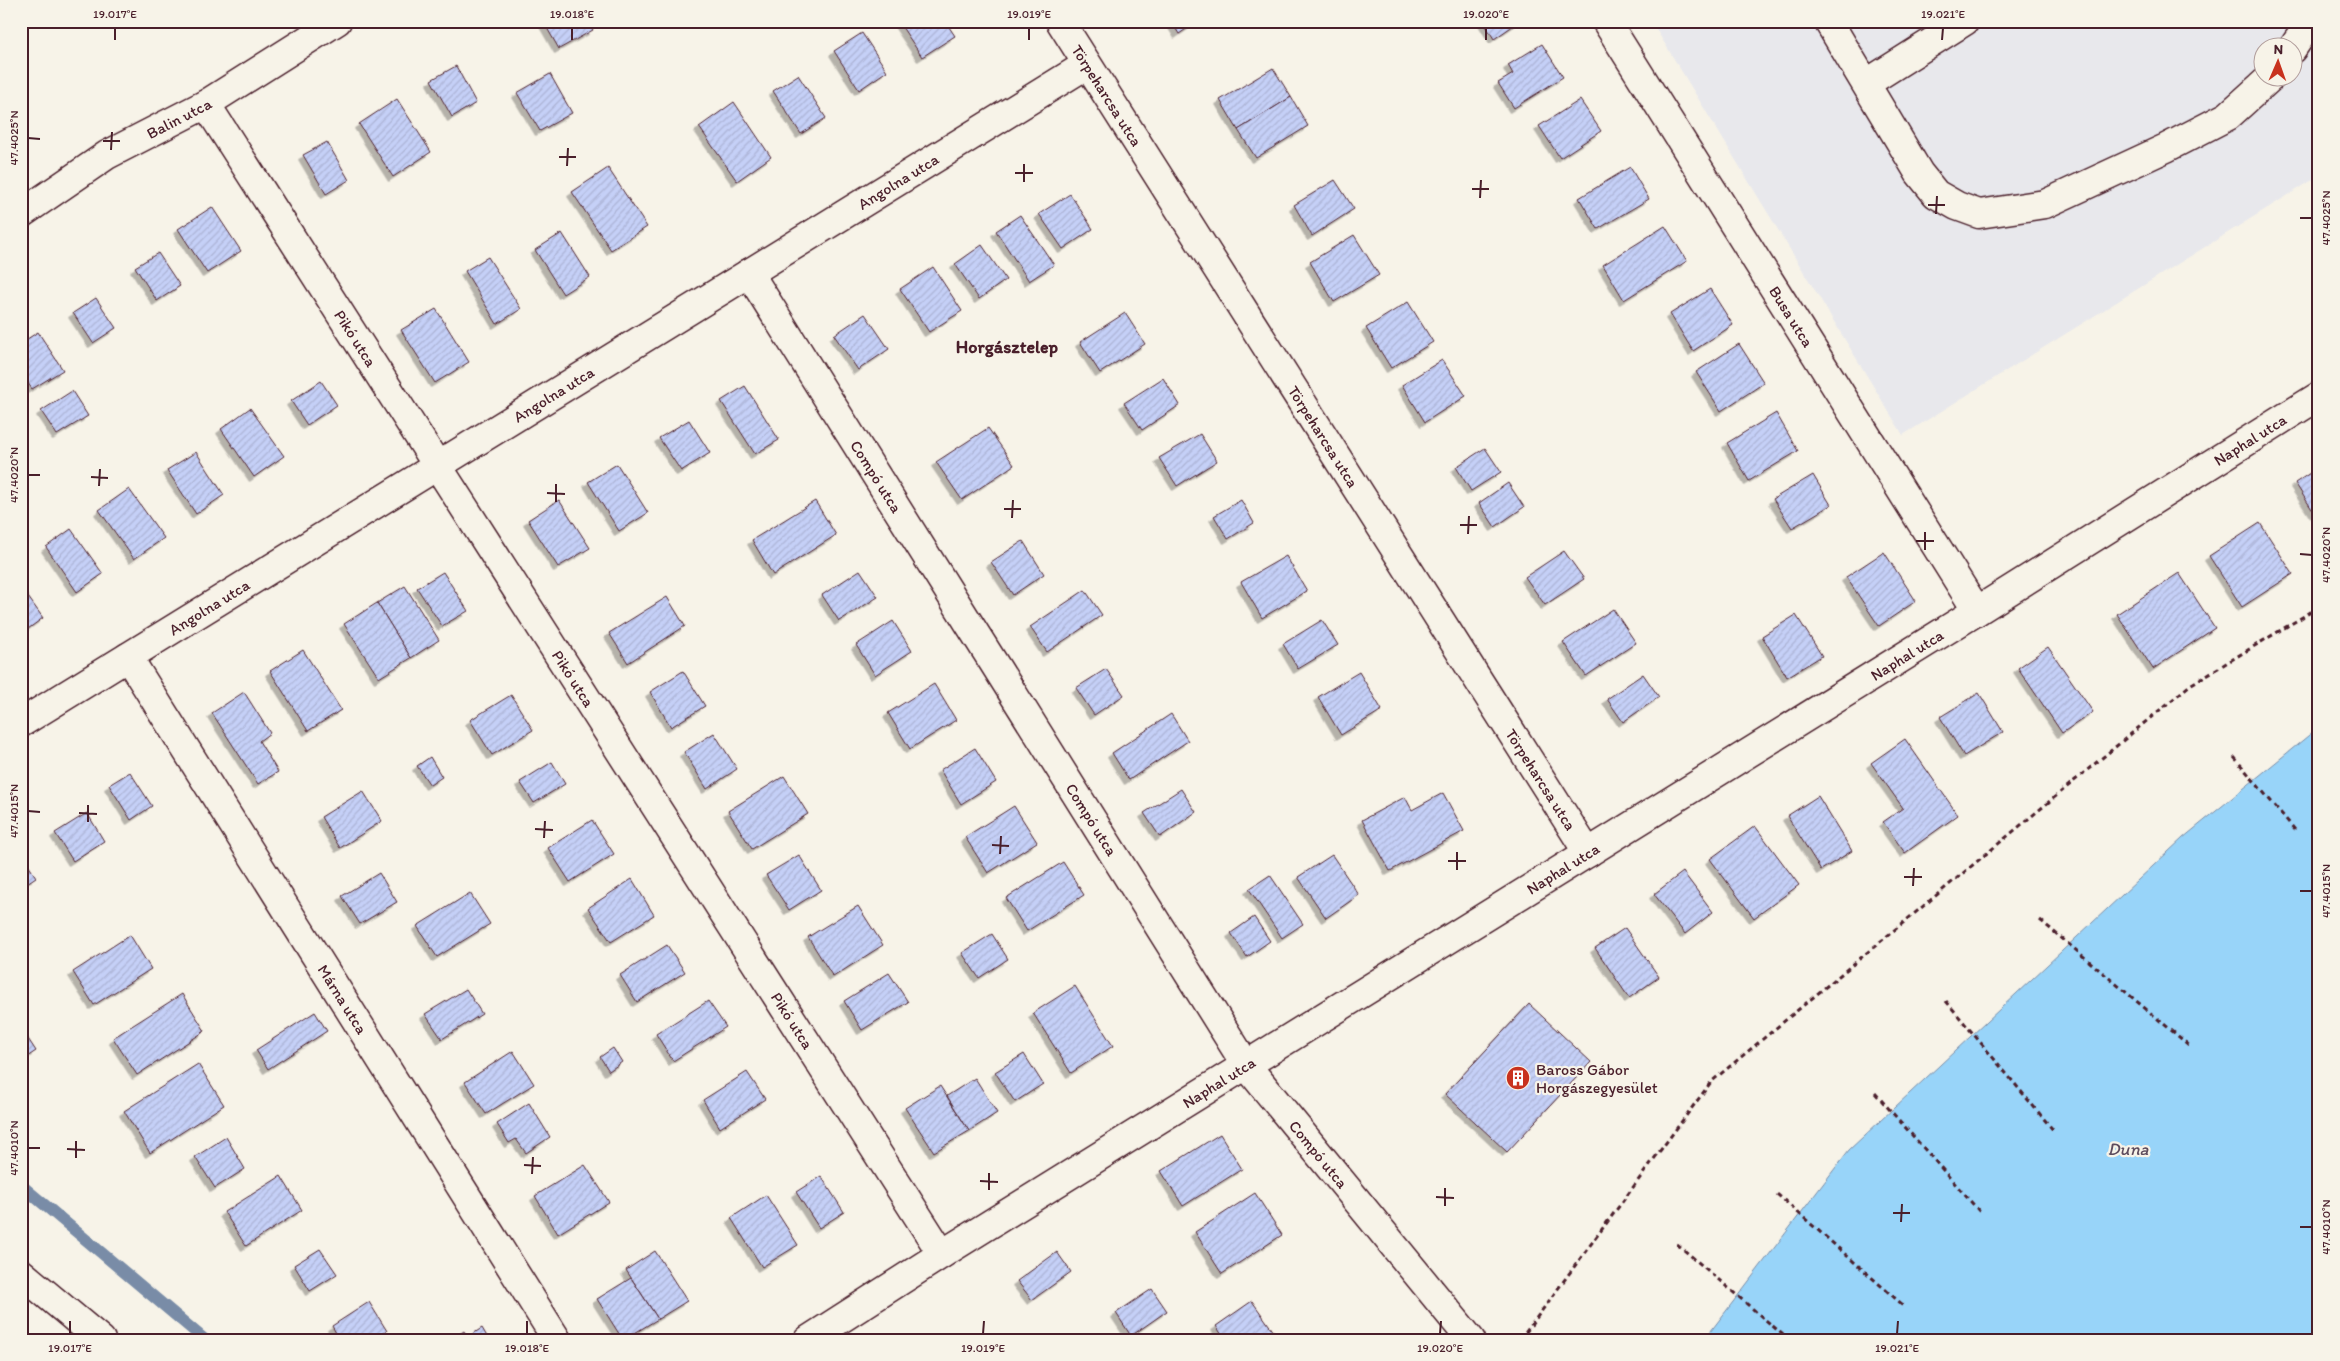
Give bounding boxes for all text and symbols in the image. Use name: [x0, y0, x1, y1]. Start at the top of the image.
text: 19.017°E: [93, 7, 137, 21]
text: 19.018°E: [550, 7, 595, 21]
text: 19.019°E: [1007, 7, 1051, 21]
text: 19.020°E: [1463, 7, 1509, 21]
text: 19.021°E: [1921, 7, 1965, 21]
north arrow: [2252, 38, 2302, 88]
street label: Törpeharcsa utca: [1067, 41, 1146, 150]
text: N: [2273, 41, 2283, 58]
street label: Balin utca: [143, 94, 216, 143]
text: 47.4025°N: [7, 111, 21, 165]
street label: Angolna utca: [854, 149, 943, 214]
text: 47.4025°N: [2319, 191, 2333, 245]
street label: Busa utca: [1765, 283, 1818, 351]
street label: Pikó utca: [330, 306, 381, 371]
district label: Horgásztelep: [956, 336, 1059, 358]
street label: Angolna utca: [510, 362, 598, 427]
street label: Törpeharcsa utca: [1284, 382, 1363, 491]
street label: Naphal utca: [2210, 410, 2291, 470]
street label: Compó utca: [846, 437, 906, 517]
text: 47.4020°N: [7, 447, 21, 503]
text: 47.4020°N: [2319, 527, 2333, 583]
street label: Angolna utca: [165, 575, 254, 639]
street label: Naphal utca: [1867, 625, 1948, 685]
street label: Pikó utca: [548, 647, 599, 711]
street label: Törpeharcsa utca: [1501, 725, 1580, 834]
street label: Compó utca: [1062, 780, 1122, 860]
text: 47.4015°N: [7, 784, 21, 838]
street label: Naphal utca: [1523, 839, 1604, 899]
text: 47.4015°N: [2319, 864, 2333, 918]
street label: Márna utca: [314, 961, 372, 1038]
street label: Pikó utca: [767, 989, 818, 1053]
street label: Naphal utca: [1179, 1052, 1260, 1112]
place label: Baross Gábor Horgászegyesület: [1536, 1060, 1658, 1097]
building icon: Baross Gábor Horgászegyesület: [1505, 1065, 1531, 1091]
street label: Compó utca: [1285, 1116, 1352, 1193]
text: 47.4010°N: [7, 1120, 21, 1176]
water label: Duna: [2108, 1138, 2150, 1160]
text: 47.4010°N: [2319, 1199, 2333, 1255]
text: 19.017°E: [48, 1341, 92, 1355]
text: 19.018°E: [505, 1341, 550, 1355]
text: 19.019°E: [961, 1341, 1005, 1355]
text: 19.020°E: [1417, 1341, 1463, 1355]
text: 19.021°E: [1875, 1341, 1919, 1355]

